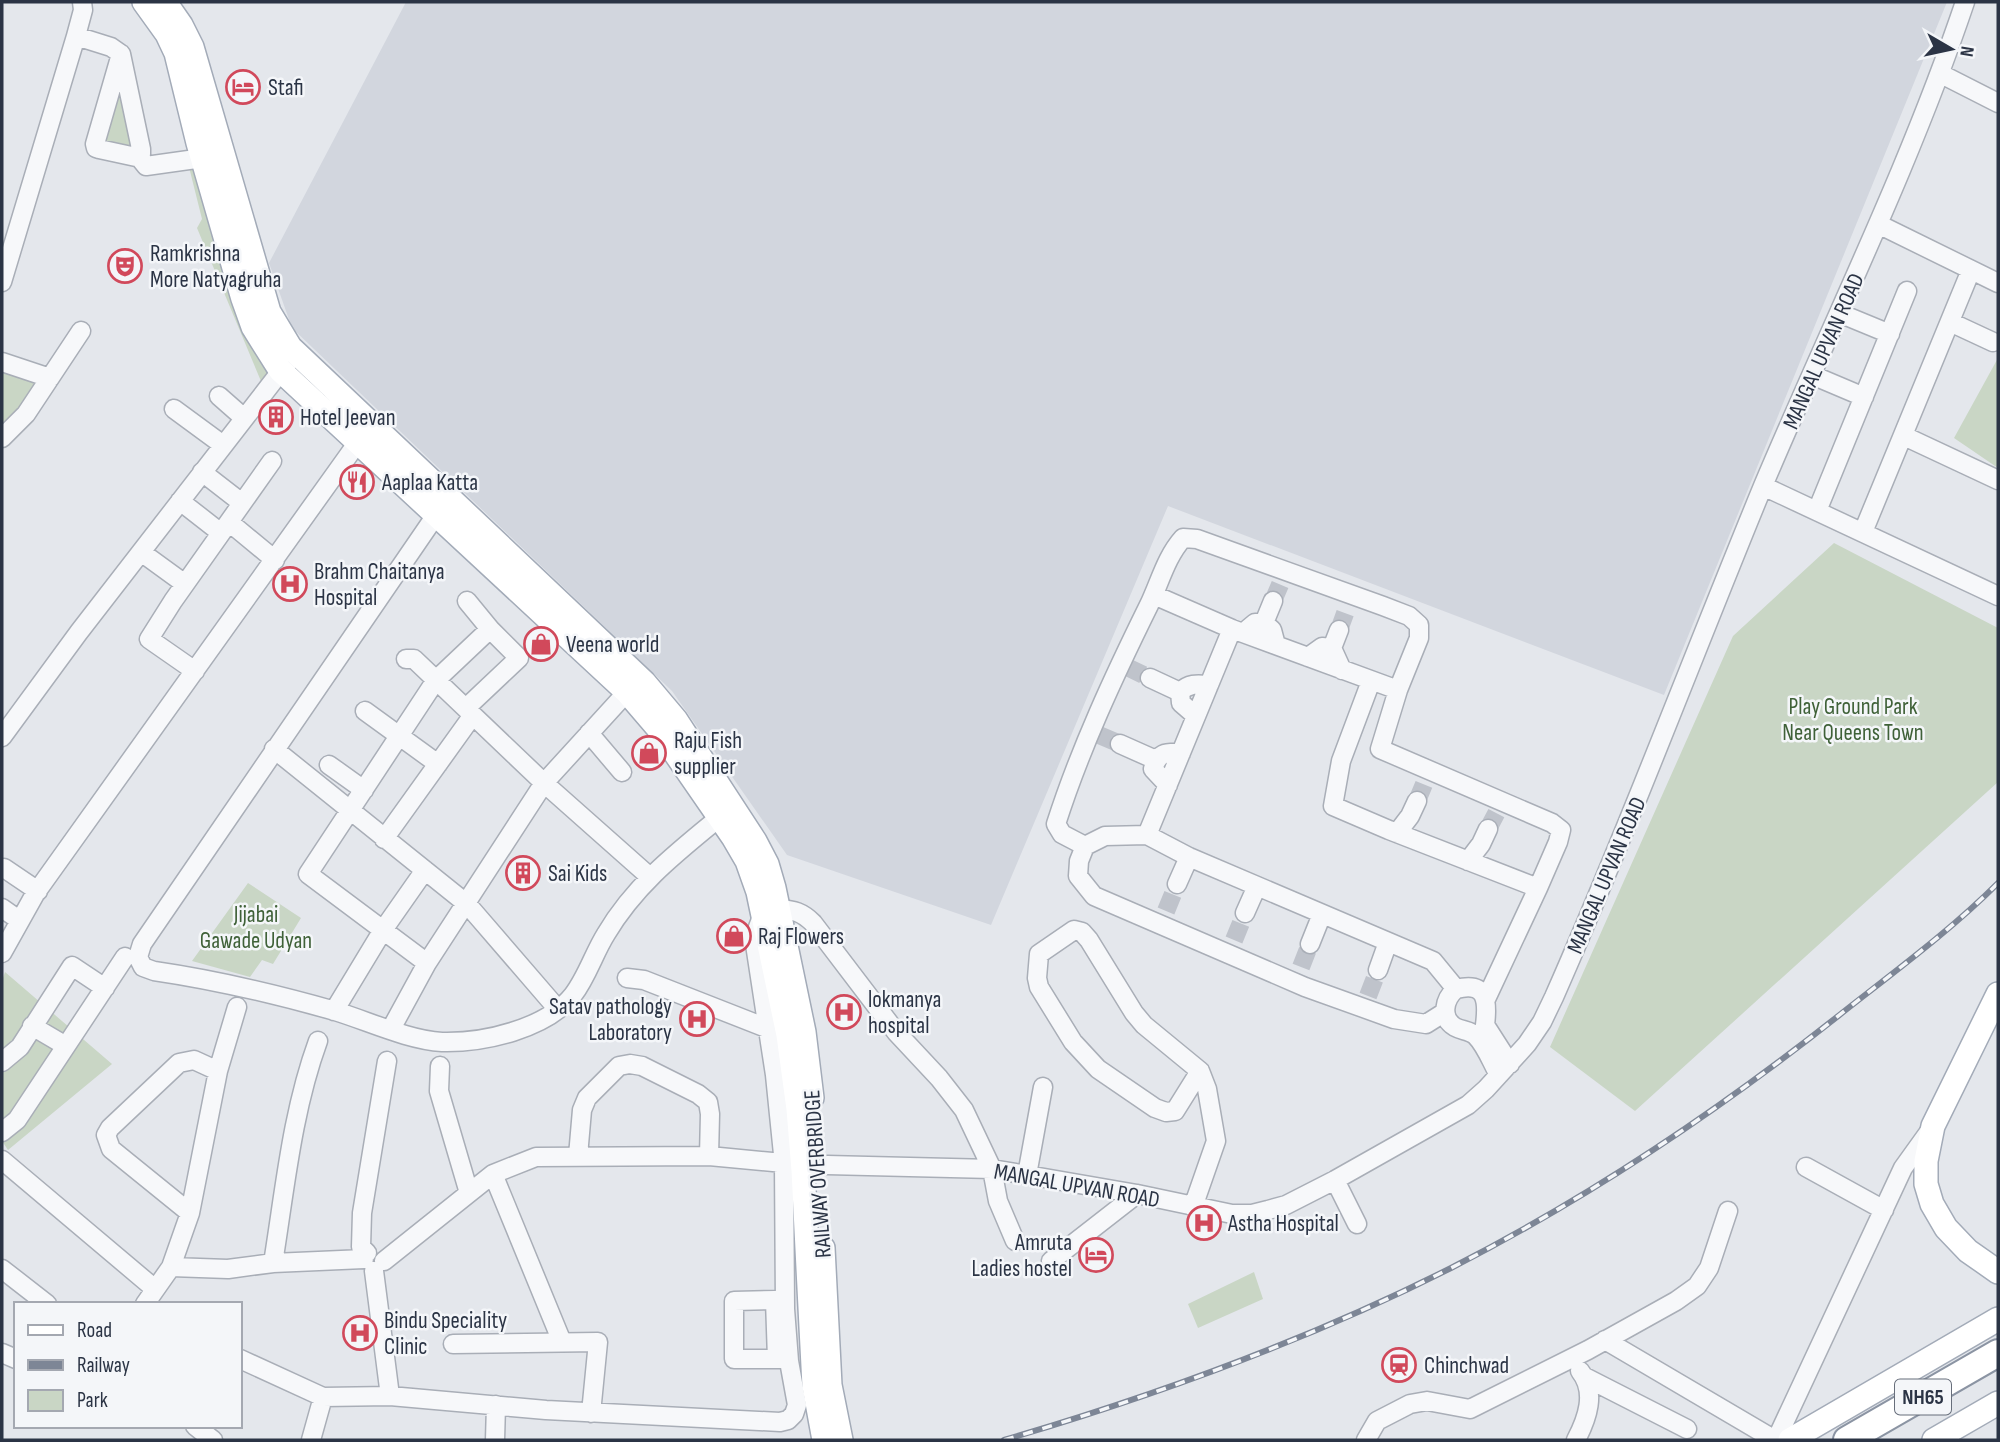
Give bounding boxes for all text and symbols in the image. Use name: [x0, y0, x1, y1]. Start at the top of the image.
north arrow: [1916, 14, 1986, 84]
text: N: [1954, 45, 1978, 58]
hotel icon: Stafi: [224, 68, 262, 106]
place label: Stafi: [268, 74, 304, 102]
place label: Ramkrishna More Natyagruha: [150, 240, 281, 294]
theatre icon: Ramkrishna More Natyagruha: [106, 247, 144, 285]
street label: MANGAL UPVAN ROAD: [1777, 269, 1871, 434]
building icon: Hotel Jeevan: [257, 398, 295, 436]
place label: Hotel Jeevan: [300, 404, 396, 432]
restaurant icon: Aaplaa Katta: [338, 463, 376, 501]
place label: Aaplaa Katta: [381, 469, 478, 497]
place label: Brahm Chaitanya Hospital: [314, 558, 445, 612]
hospital icon: Brahm Chaitanya Hospital: [271, 565, 309, 603]
shop icon: Veena world: [522, 625, 560, 663]
place label: Veena world: [566, 631, 659, 659]
park label: Play Ground Park Near Queens Town: [1782, 693, 1924, 747]
place label: Raju Fish supplier: [674, 727, 742, 781]
shop icon: Raju Fish supplier: [630, 734, 668, 772]
street label: MANGAL UPVAN ROAD: [1561, 793, 1653, 958]
building icon: Sai Kids: [504, 854, 542, 892]
place label: Sai Kids: [548, 860, 607, 888]
park label: Jijabai Gawade Udyan: [200, 901, 312, 955]
shop icon: Raj Flowers: [715, 917, 753, 955]
place label: Raj Flowers: [758, 923, 844, 951]
place label: lokmanya hospital: [868, 986, 941, 1040]
place label: Satav pathology Laboratory: [549, 993, 672, 1047]
hospital icon: lokmanya hospital: [825, 993, 863, 1031]
hospital icon: Satav pathology Laboratory: [678, 1000, 716, 1038]
street label: RAILWAY OVERBRIDGE: [798, 1089, 838, 1259]
street label: MANGAL UPVAN ROAD: [992, 1158, 1162, 1214]
hospital icon: Astha Hospital: [1185, 1204, 1223, 1242]
place label: Astha Hospital: [1227, 1210, 1339, 1238]
place label: Amruta Ladies hostel: [972, 1229, 1072, 1283]
hotel icon: Amruta Ladies hostel: [1077, 1236, 1115, 1274]
legend: [14, 1302, 242, 1428]
place label: Bindu Speciality Clinic: [384, 1307, 507, 1361]
hospital icon: Bindu Speciality Clinic: [341, 1314, 379, 1352]
text: Road: [77, 1318, 112, 1343]
station icon: Chinchwad: [1380, 1346, 1418, 1384]
place label: Chinchwad: [1424, 1352, 1509, 1380]
text: Railway: [77, 1353, 130, 1378]
road number: NH65: [1895, 1380, 1951, 1414]
text: Park: [77, 1388, 108, 1413]

